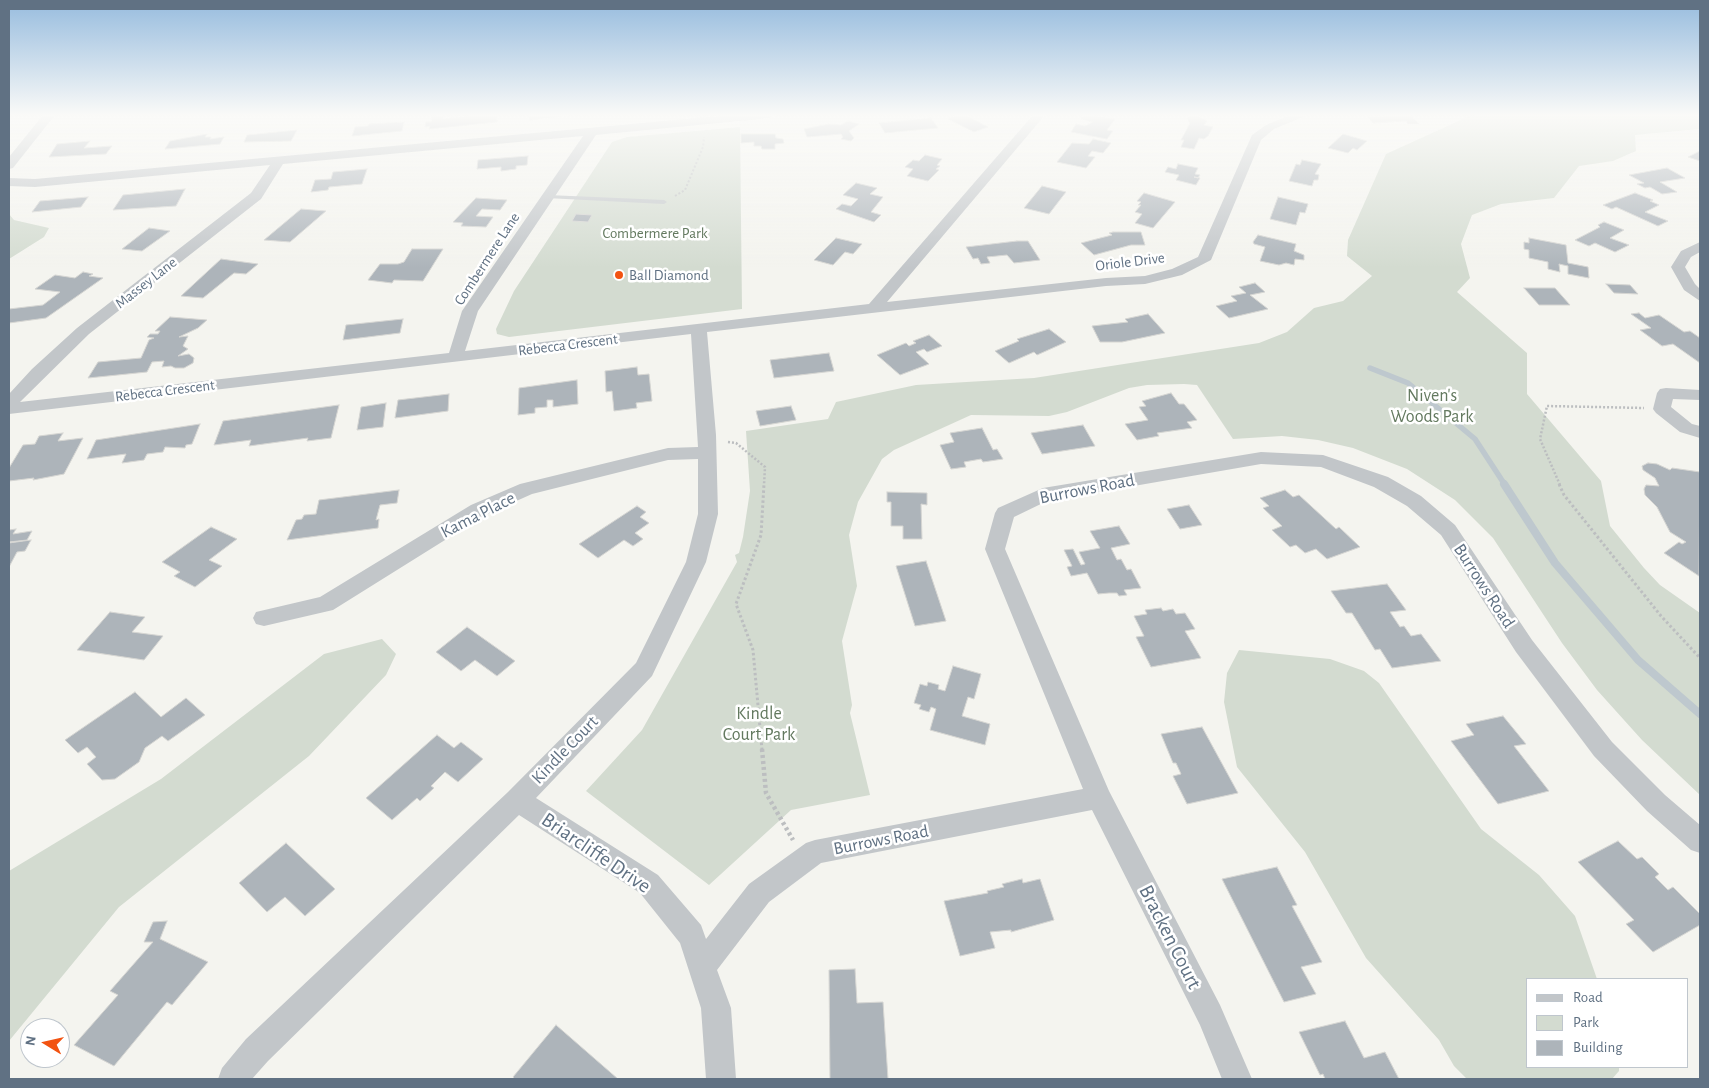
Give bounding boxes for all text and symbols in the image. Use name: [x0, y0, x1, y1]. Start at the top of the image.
street label: Combermere Lane: [450, 209, 524, 309]
park label: Combermere Park: [602, 224, 708, 242]
street label: Oriole Drive: [1094, 249, 1166, 275]
street label: Massey Lane: [112, 253, 180, 313]
place label: Ball Diamond: [629, 266, 709, 284]
marker: Ball Diamond: [613, 269, 625, 281]
street label: Rebecca Crescent: [517, 330, 619, 360]
street label: Rebecca Crescent: [114, 376, 216, 406]
park label: Niven's Woods Park: [1391, 385, 1473, 428]
street label: Burrows Road: [1038, 469, 1136, 509]
street label: Kama Place: [437, 487, 519, 543]
street label: Burrows Road: [1449, 540, 1519, 632]
park label: Kindle Court Park: [723, 703, 795, 746]
street label: Kindle Court: [527, 711, 603, 789]
street label: Briarcliffe Drive: [536, 807, 656, 899]
street label: Burrows Road: [832, 820, 930, 860]
street label: Bracken Court: [1133, 881, 1207, 993]
legend: [1526, 978, 1689, 1068]
text: Road: [1573, 990, 1603, 1005]
text: Park: [1573, 1015, 1599, 1030]
north arrow: [20, 1018, 70, 1068]
text: N: [23, 1035, 39, 1047]
text: Building: [1573, 1040, 1623, 1055]

